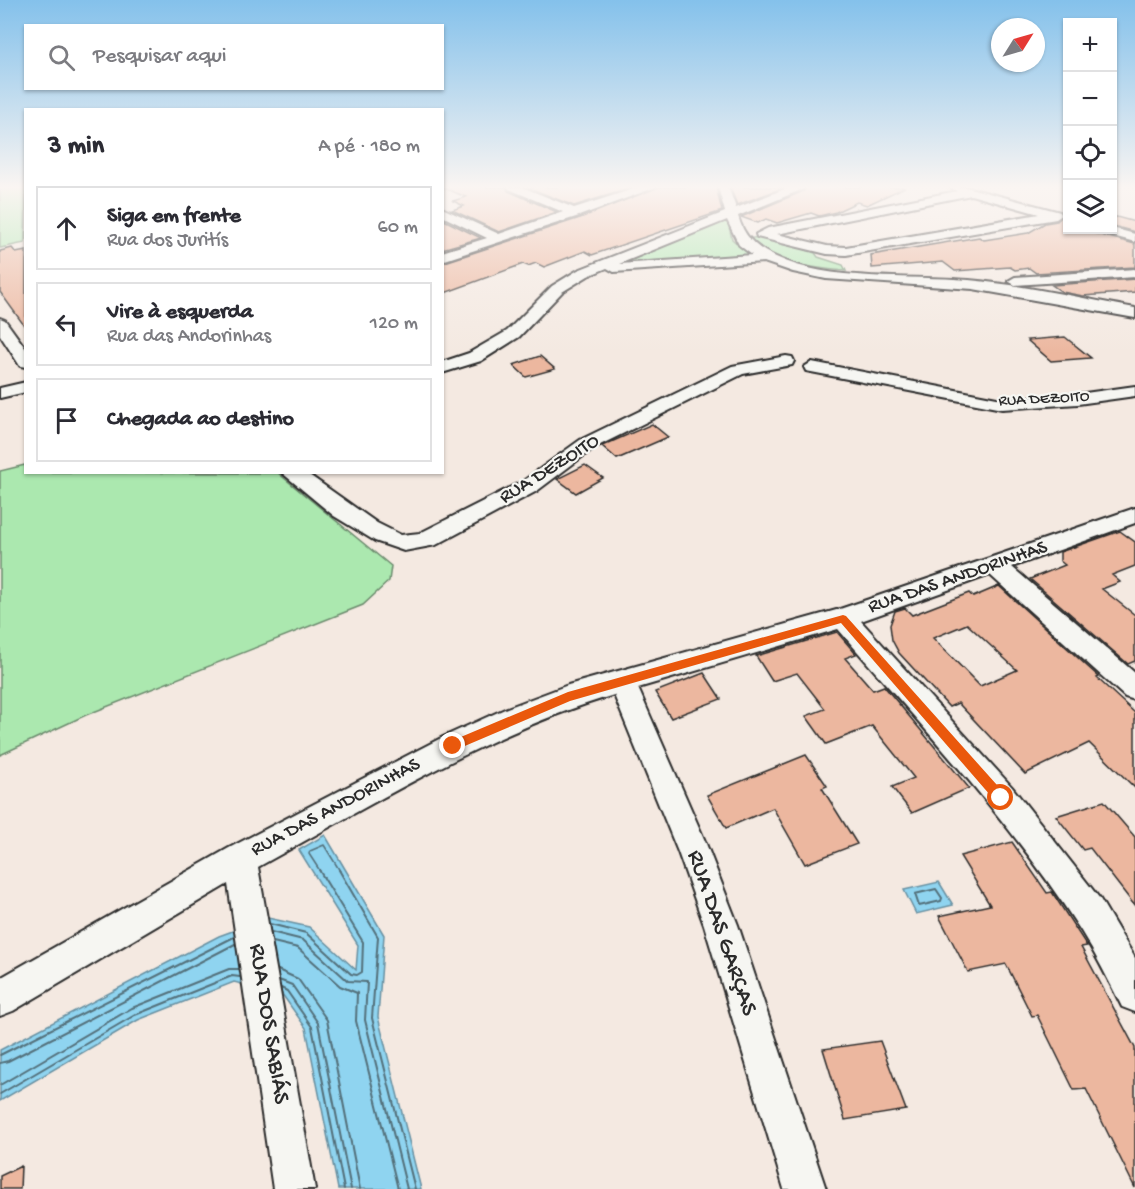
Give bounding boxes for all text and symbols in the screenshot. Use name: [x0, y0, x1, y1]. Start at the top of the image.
north arrow: [991, 18, 1045, 72]
map controls: [1063, 18, 1117, 234]
button: +: [1063, 18, 1117, 72]
search box: [24, 24, 444, 90]
icon: search: [45, 41, 78, 74]
text: Pesquisar aqui: [93, 44, 227, 70]
button: −: [1063, 72, 1117, 126]
button: locate: [1063, 126, 1117, 180]
text: 3 min: [48, 132, 104, 163]
text: A pé · 180 m: [318, 136, 420, 159]
button: layers: [1063, 180, 1117, 234]
text: Siga em frente: [107, 204, 241, 230]
icon: ahead: [50, 212, 83, 245]
text: 60 m: [378, 217, 418, 240]
text: Rua dos Juritís: [107, 230, 228, 253]
text: Vire à esquerda: [107, 300, 253, 326]
icon: left: [50, 308, 83, 341]
text: 120 m: [370, 313, 418, 336]
text: Rua das Andorinhas: [107, 326, 271, 349]
street label: RUA DEZOITO: [998, 388, 1090, 412]
icon: arrive: [50, 404, 83, 437]
text: Chegada ao destino: [107, 407, 294, 433]
street label: RUA DEZOITO: [496, 430, 604, 510]
street label: RUA DAS ANDORINHAS: [865, 536, 1051, 620]
route end: [439, 732, 465, 758]
street label: RUA DAS ANDORINHAS: [248, 753, 425, 862]
route start: [987, 784, 1013, 810]
street label: RUA DAS GARÇAS: [679, 846, 763, 1020]
street label: RUA DOS SABIÁS: [241, 942, 295, 1107]

